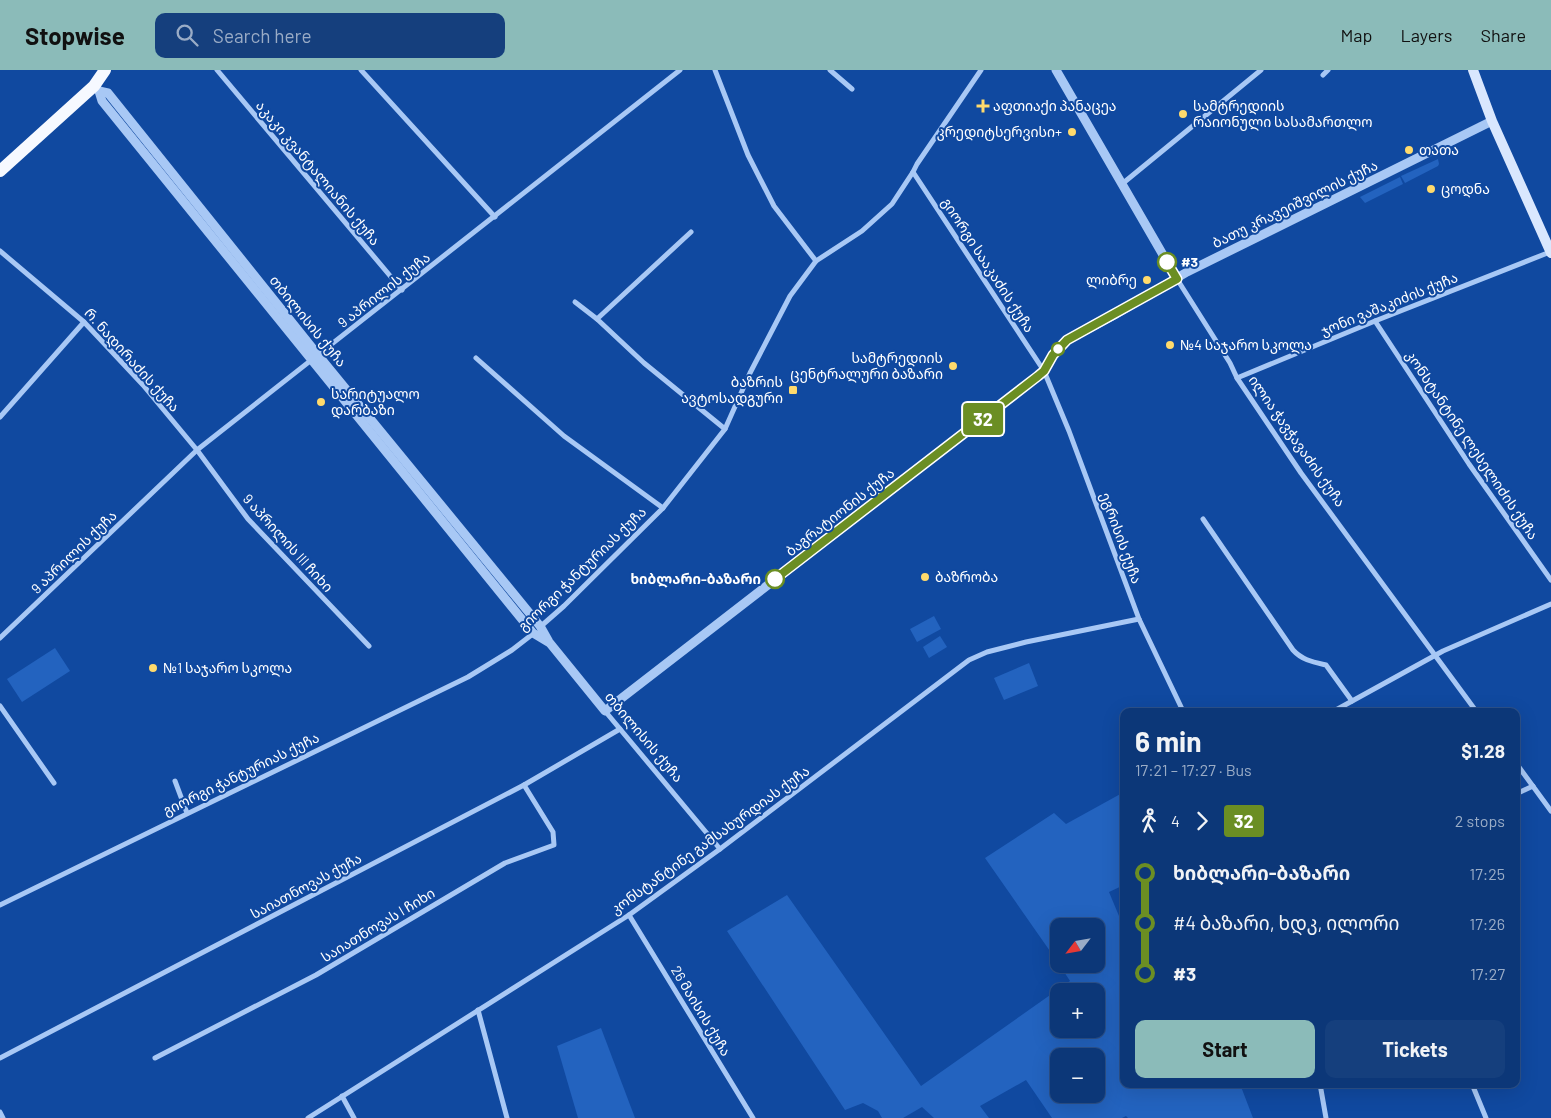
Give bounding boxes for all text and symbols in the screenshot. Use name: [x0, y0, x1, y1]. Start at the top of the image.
search box: [155, 13, 505, 58]
text: Stopwise: [25, 21, 125, 50]
icon: search: [173, 21, 201, 49]
text: Search here: [213, 24, 312, 47]
text: Map: [1340, 24, 1372, 46]
text: Layers: [1400, 24, 1453, 46]
text: Share: [1481, 24, 1526, 46]
street label: აკაკი კვანტალიანის ქუჩა: [252, 97, 384, 249]
place label: აფთიაქი პანაცეა: [993, 97, 1117, 115]
place label: სამტრედიის რაიონული სასამართლო: [1193, 97, 1373, 131]
marker: აფთიაქი პანაცეა: [977, 100, 989, 112]
marker: სამტრედიის რაიონული სასამართლო: [1177, 108, 1189, 120]
place label: კრედიტსერვისი+: [937, 123, 1062, 141]
marker: კრედიტსერვისი+: [1066, 126, 1078, 138]
place label: თათა: [1419, 141, 1459, 158]
marker: თათა: [1403, 144, 1415, 156]
street label: ბათუ კრავეიშვილის ქუჩა: [1209, 156, 1381, 252]
place label: ცოდნა: [1441, 180, 1490, 198]
marker: ცოდნა: [1425, 183, 1437, 195]
street label: გიორგი სააკაძის ქუჩა: [938, 194, 1038, 336]
street label: 9 აპრილის ქუჩა: [334, 248, 434, 332]
marker: #3: [1157, 252, 1177, 272]
place label: #3: [1181, 253, 1198, 270]
street label: ჯონი ვაშაკიძის ქუჩა: [1318, 268, 1460, 340]
place label: ლიბრე: [1086, 271, 1137, 289]
street label: თბილისის ქუჩა: [266, 272, 350, 370]
marker: ლიბრე: [1141, 274, 1153, 286]
street label: რ. ნადირაძის ქუჩა: [81, 304, 183, 416]
place label: №4 საჯარო სკოლა: [1180, 336, 1312, 354]
marker: №4 საჯარო სკოლა: [1164, 339, 1176, 351]
unlabelled marker: [1051, 342, 1065, 356]
street label: კონსტანტინე ლესელიძის ქუჩა: [1402, 347, 1542, 543]
place label: სამტრედიის ცენტრალური ბაზარი: [790, 349, 943, 383]
marker: სამტრედიის ცენტრალური ბაზარი: [947, 360, 959, 372]
street label: ილია ჭავჭავაძის ქუჩა: [1245, 372, 1349, 510]
place label: ბაზრის ავტოსადგური: [681, 373, 783, 407]
marker: ბაზრის ავტოსადგური: [787, 384, 799, 396]
place label: სარიტუალო დარბაზი: [331, 385, 420, 419]
marker: სარიტუალო დარბაზი: [315, 396, 327, 408]
line badge: 32: [960, 403, 1006, 435]
text: 32: [973, 408, 993, 430]
street label: ბაგრატიონის ქუჩა: [782, 464, 898, 560]
street label: 9 აპრილის III ჩიხი: [239, 490, 337, 596]
street label: ეგრისის ქუჩა: [1096, 490, 1146, 586]
street label: გიორგი ჭანტურიას ქუჩა: [514, 503, 650, 635]
street label: 9 აპრილის ქუჩა: [27, 506, 121, 598]
place label: ბაზრობა: [935, 568, 998, 585]
marker: ხიბლარი-ბაზარი: [765, 569, 785, 589]
place label: ხიბლარი-ბაზარი: [630, 570, 761, 588]
marker: ბაზრობა: [919, 571, 931, 583]
place label: №1 საჯარო სკოლა: [163, 659, 292, 677]
marker: №1 საჯარო სკოლა: [147, 662, 159, 674]
street label: თბილისის ქუჩა: [601, 688, 687, 786]
text: 6 min: [1135, 724, 1201, 758]
street label: გიორგი ჭანტურიას ქუჩა: [160, 728, 322, 820]
text: $1.28: [1461, 739, 1505, 762]
text: 17:21 – 17:27 · Bus: [1135, 760, 1252, 779]
street label: კონსტანტინე გამსახურდიას ქუჩა: [607, 762, 813, 918]
icon: walk: [1135, 807, 1163, 835]
icon: forward: [1188, 807, 1216, 835]
text: 32: [1234, 810, 1254, 832]
text: 4: [1171, 811, 1180, 830]
text: 2 stops: [1455, 811, 1505, 830]
street label: საიათნოვას ქუჩა: [247, 849, 365, 923]
text: ხიბლარი-ბაზარი: [1173, 861, 1350, 884]
text: 17:25: [1470, 864, 1505, 883]
street label: საიათნოვას I ჩიხი: [318, 884, 438, 966]
text: #4 ბაზარი, ხდკ, ილორი: [1173, 911, 1399, 934]
text: 17:26: [1470, 914, 1505, 933]
north arrow: [1050, 918, 1105, 972]
map controls: [1050, 918, 1105, 1103]
text: #3: [1173, 962, 1196, 985]
street label: 26 მაისის ქუჩა: [667, 963, 735, 1059]
text: 17:27: [1470, 964, 1505, 983]
button: +: [1050, 983, 1105, 1038]
button: Start: [1135, 1020, 1315, 1078]
button: Tickets: [1325, 1020, 1505, 1078]
button: −: [1050, 1048, 1105, 1103]

